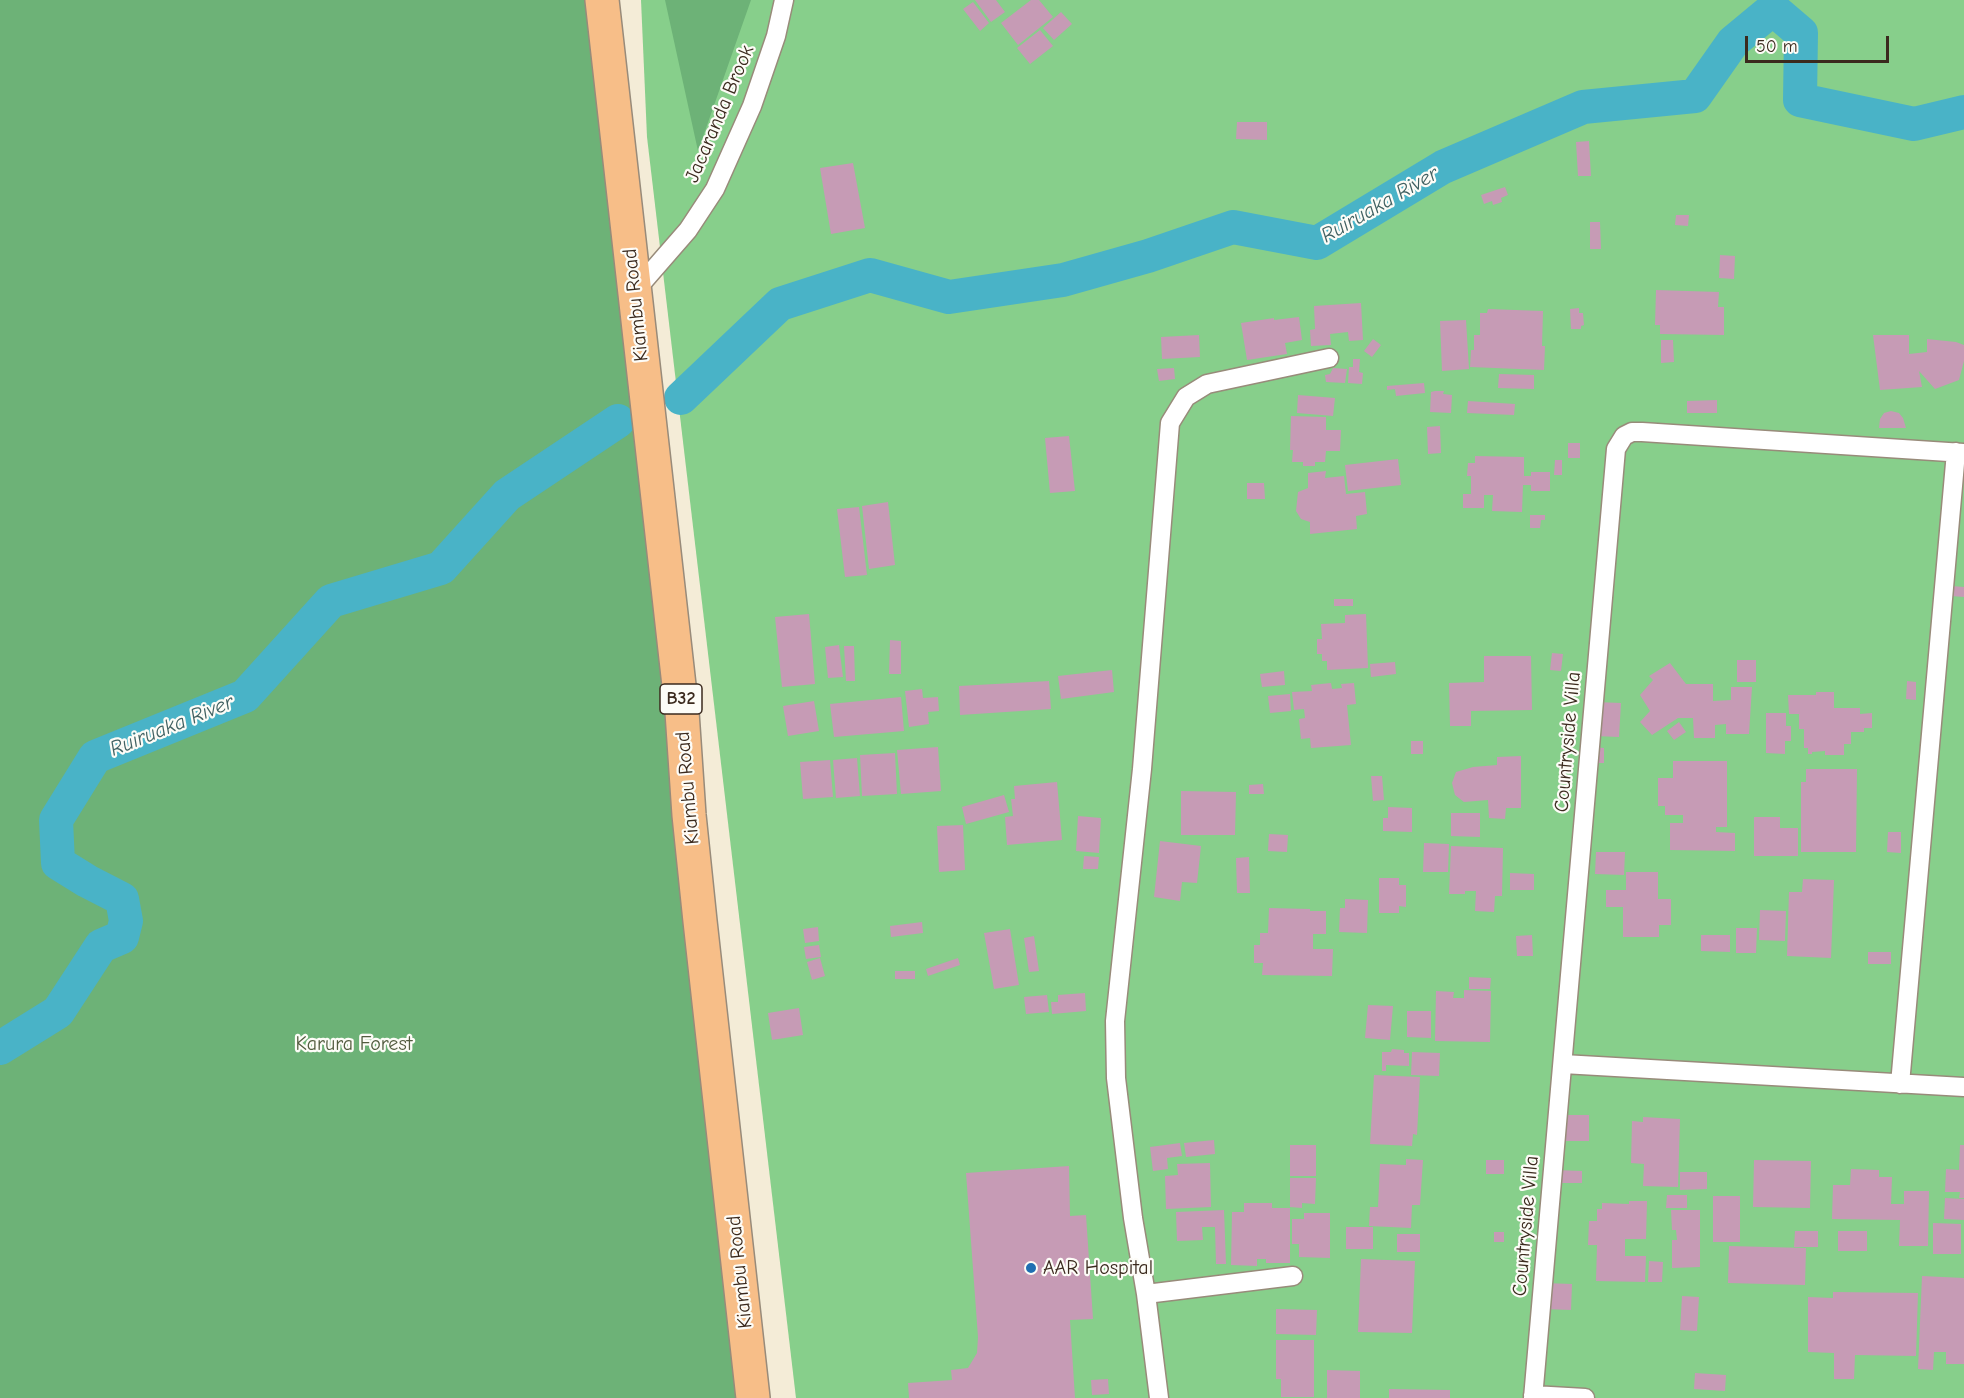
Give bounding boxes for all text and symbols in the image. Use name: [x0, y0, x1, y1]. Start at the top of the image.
scale bar: [1748, 24, 1892, 62]
text: 50 m: [1756, 36, 1798, 57]
street label: Jacaranda Brook: [680, 42, 760, 186]
water label: Ruiruaka River: [1317, 161, 1443, 249]
street label: Kiambu Road: [618, 247, 654, 363]
street label: Countryside Villa: [1550, 671, 1586, 813]
road number: B32: [660, 684, 702, 714]
water label: Ruiruaka River: [106, 690, 238, 762]
street label: Kiambu Road: [671, 730, 705, 846]
park label: Karura Forest: [296, 1032, 412, 1056]
street label: Countryside Villa: [1508, 1155, 1544, 1297]
street label: Kiambu Road: [722, 1214, 758, 1330]
place label: AAR Hospital: [1043, 1256, 1153, 1280]
marker: AAR Hospital: [1024, 1261, 1038, 1275]

